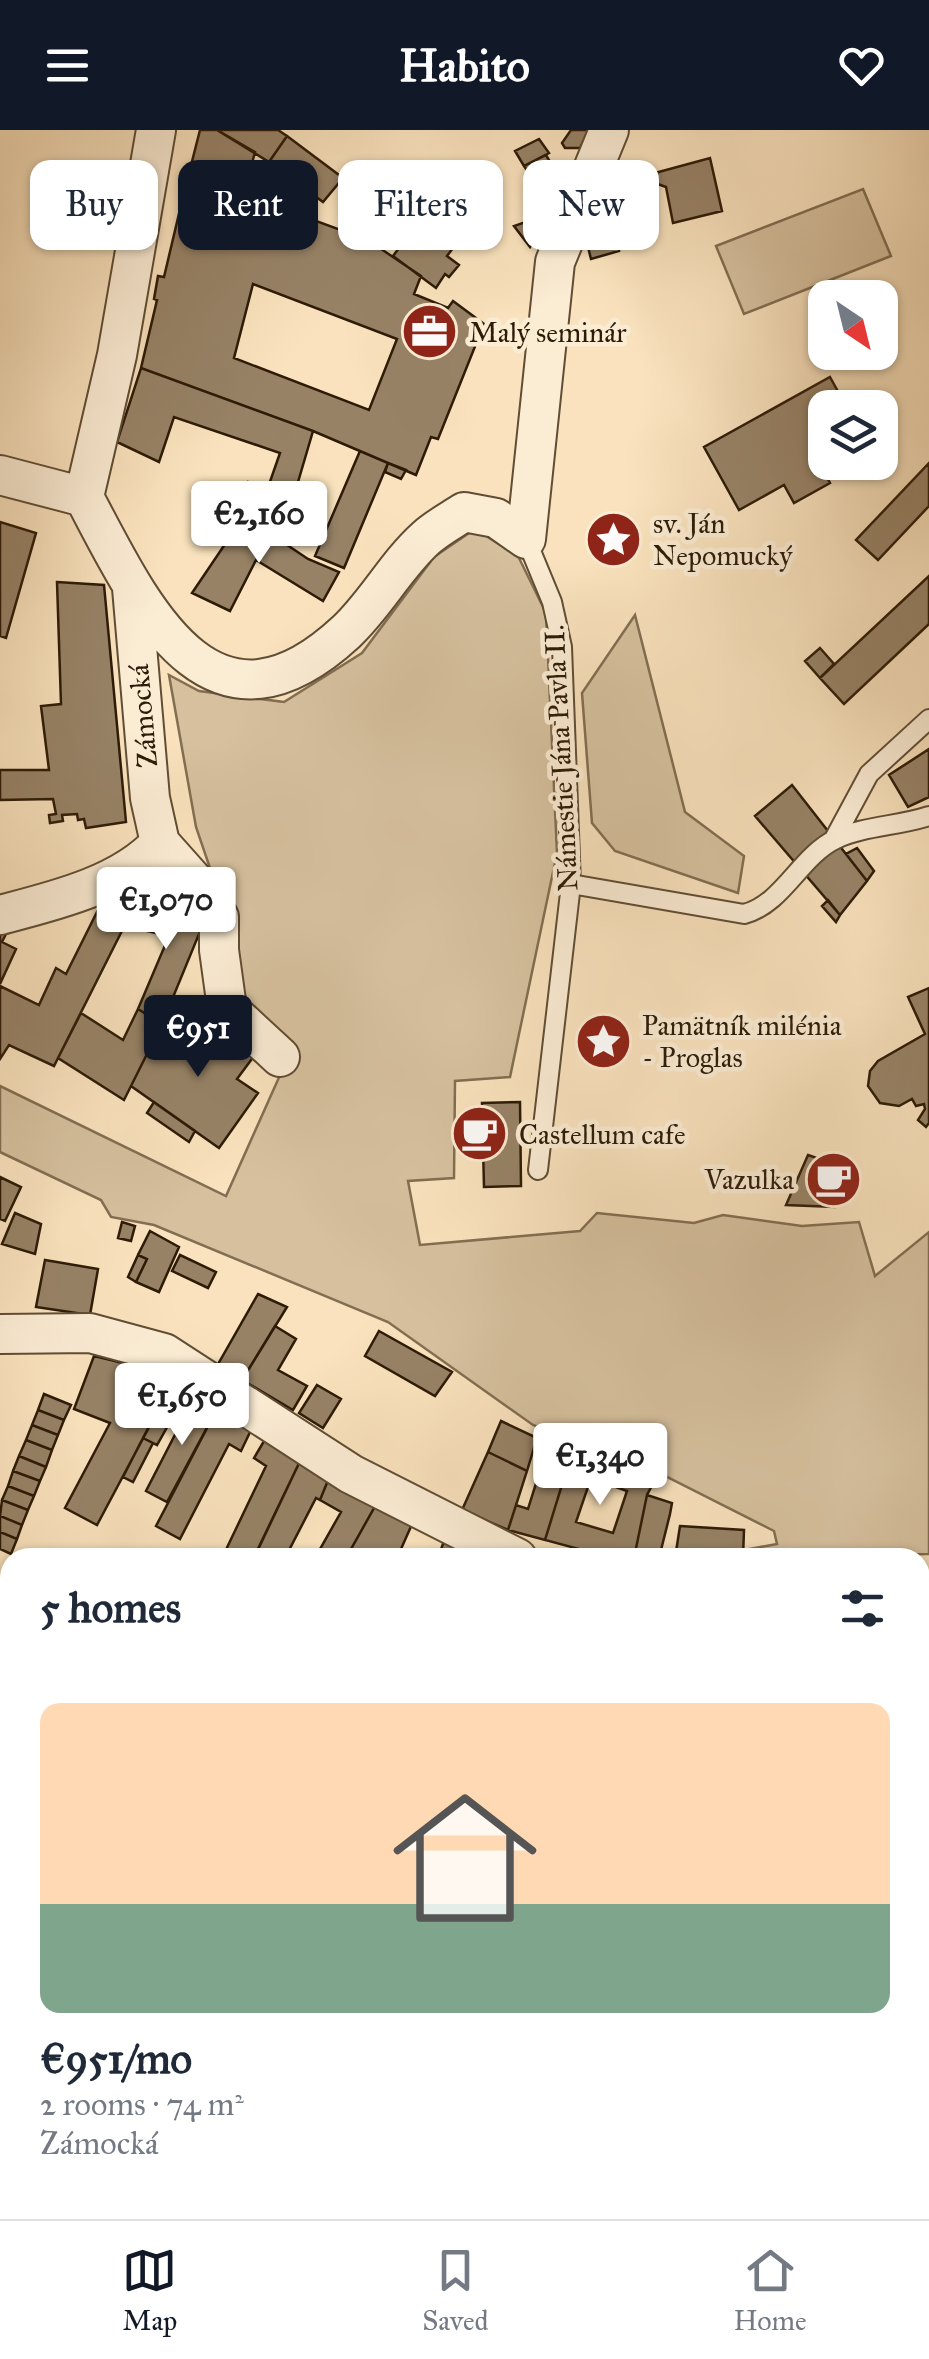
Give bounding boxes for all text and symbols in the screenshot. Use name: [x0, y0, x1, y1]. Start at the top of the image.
icon: menu: [40, 38, 95, 93]
text: Habito: [399, 38, 530, 93]
icon: heart: [834, 38, 889, 93]
chip: Buy: [30, 160, 158, 250]
chip: Rent: [178, 160, 318, 250]
chip: Filters: [338, 160, 503, 250]
chip: New: [523, 160, 659, 250]
north arrow: [808, 280, 898, 370]
map controls: [808, 280, 898, 480]
office icon: Malý seminár: [400, 302, 460, 362]
place label: Malý seminár: [469, 315, 627, 350]
button: layers: [808, 390, 898, 480]
pin: €2,160: [178, 481, 340, 566]
text: €2,160: [213, 494, 305, 533]
place label: sv. Ján Nepomucký: [653, 506, 793, 573]
place icon: sv. Ján Nepomucký: [584, 509, 644, 569]
street label: Námestie Jána Pavla II.: [537, 624, 585, 892]
street label: Zámocká: [121, 663, 165, 769]
pin: €1,070: [85, 867, 247, 952]
text: €1,070: [119, 880, 213, 919]
pin: €951: [139, 995, 257, 1080]
text: €951: [166, 1008, 230, 1047]
place label: Pamätník milénia - Proglas: [642, 1008, 842, 1075]
place icon: Pamätník milénia - Proglas: [573, 1011, 633, 1071]
cafe icon: Castellum cafe: [450, 1104, 510, 1164]
place label: Castellum cafe: [519, 1117, 686, 1152]
cafe icon: Vazulka: [803, 1149, 863, 1209]
place label: Vazulka: [704, 1162, 794, 1197]
pin: €1,650: [101, 1363, 263, 1448]
text: €1,650: [137, 1376, 227, 1415]
pin: €1,340: [519, 1423, 681, 1508]
text: €1,340: [555, 1436, 645, 1475]
icon: filters: [835, 1581, 890, 1636]
text: 5 homes: [40, 1582, 181, 1634]
icon: home: [375, 1768, 555, 1948]
text: €951/mo: [40, 2033, 192, 2085]
text: 2 rooms · 74 m²: [40, 2085, 244, 2124]
text: Zámocká: [40, 2124, 159, 2163]
tab: Map: [122, 2243, 177, 2338]
tab: Saved: [422, 2243, 489, 2338]
tab: Home: [733, 2243, 807, 2338]

